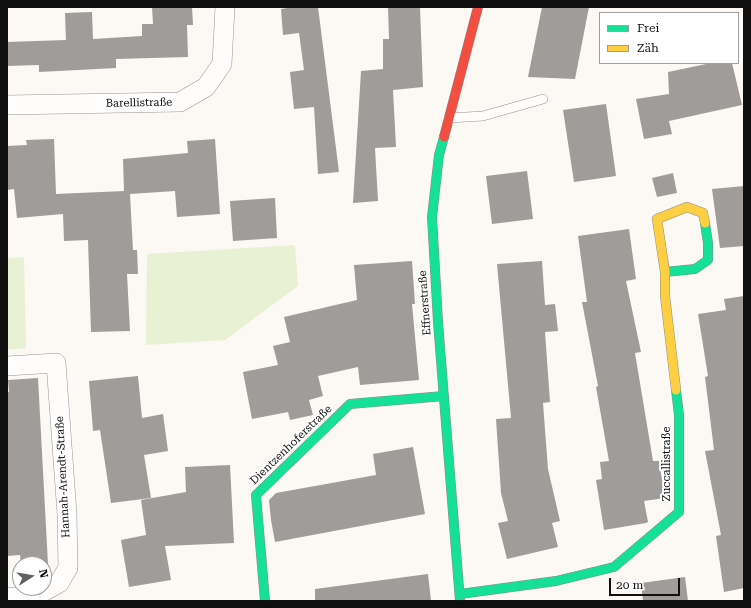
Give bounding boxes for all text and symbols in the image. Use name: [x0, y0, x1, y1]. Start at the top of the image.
legend: [599, 12, 739, 64]
text: Frei: [637, 21, 659, 35]
text: Zäh: [637, 41, 659, 55]
street label: Barellistraße: [106, 96, 172, 110]
street label: Effnerstraße: [416, 270, 434, 336]
street label: Dientzenhoferstraße: [247, 403, 335, 487]
street label: Hannah-Arendt-Straße: [53, 416, 73, 538]
street label: Zuccallistraße: [660, 427, 674, 501]
north arrow: [12, 556, 52, 596]
text: N: [36, 568, 50, 579]
scale bar: [611, 570, 682, 596]
text: 20 m: [616, 578, 643, 592]

